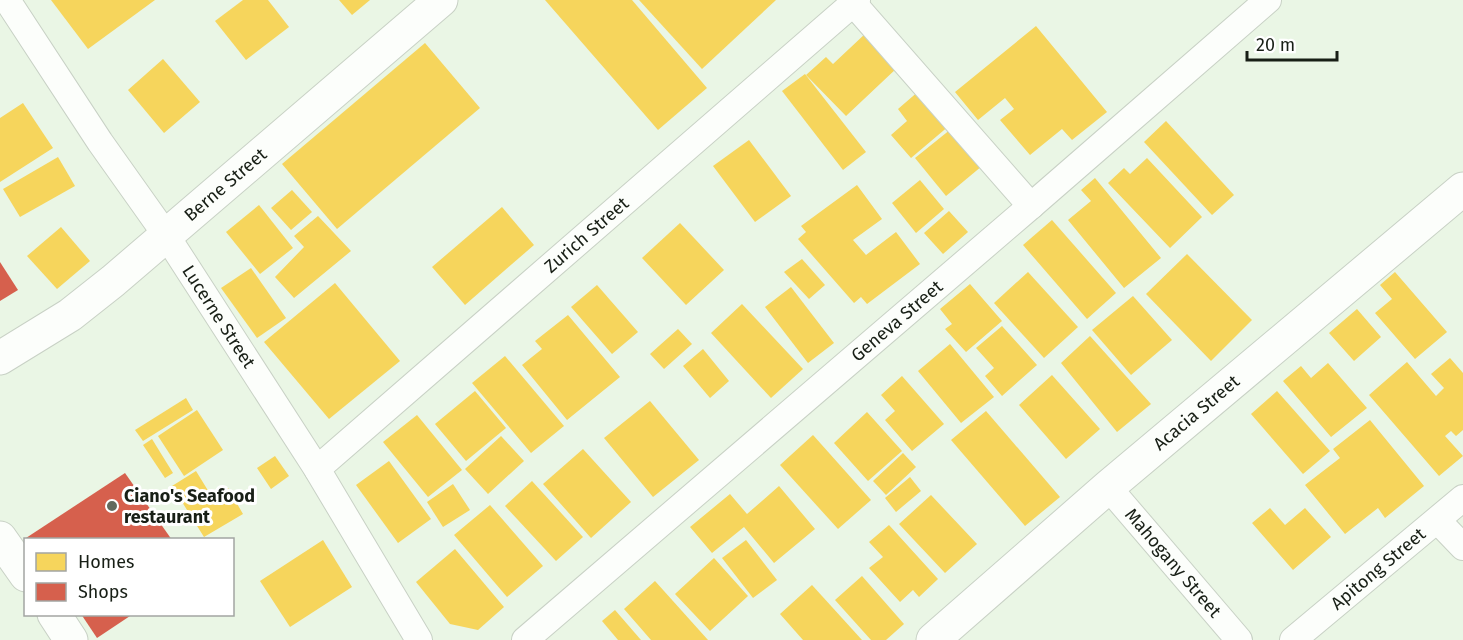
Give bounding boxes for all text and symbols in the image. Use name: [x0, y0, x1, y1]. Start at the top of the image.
scale bar: [1247, 24, 1337, 62]
text: 20 m: [1256, 34, 1295, 56]
street label: Berne Street: [180, 143, 272, 226]
street label: Zurich Street: [540, 192, 634, 277]
street label: Lucerne Street: [177, 261, 260, 373]
street label: Geneva Street: [847, 275, 948, 366]
street label: Acacia Street: [1149, 370, 1244, 455]
place label: Ciano's Seafood restaurant: [124, 485, 255, 528]
marker: Ciano's Seafood restaurant: [105, 499, 119, 513]
street label: Mahogany Street: [1120, 504, 1226, 622]
street label: Apitong Street: [1326, 523, 1430, 615]
legend: [24, 538, 234, 616]
text: Homes: [78, 551, 134, 573]
text: Shops: [78, 581, 128, 603]

